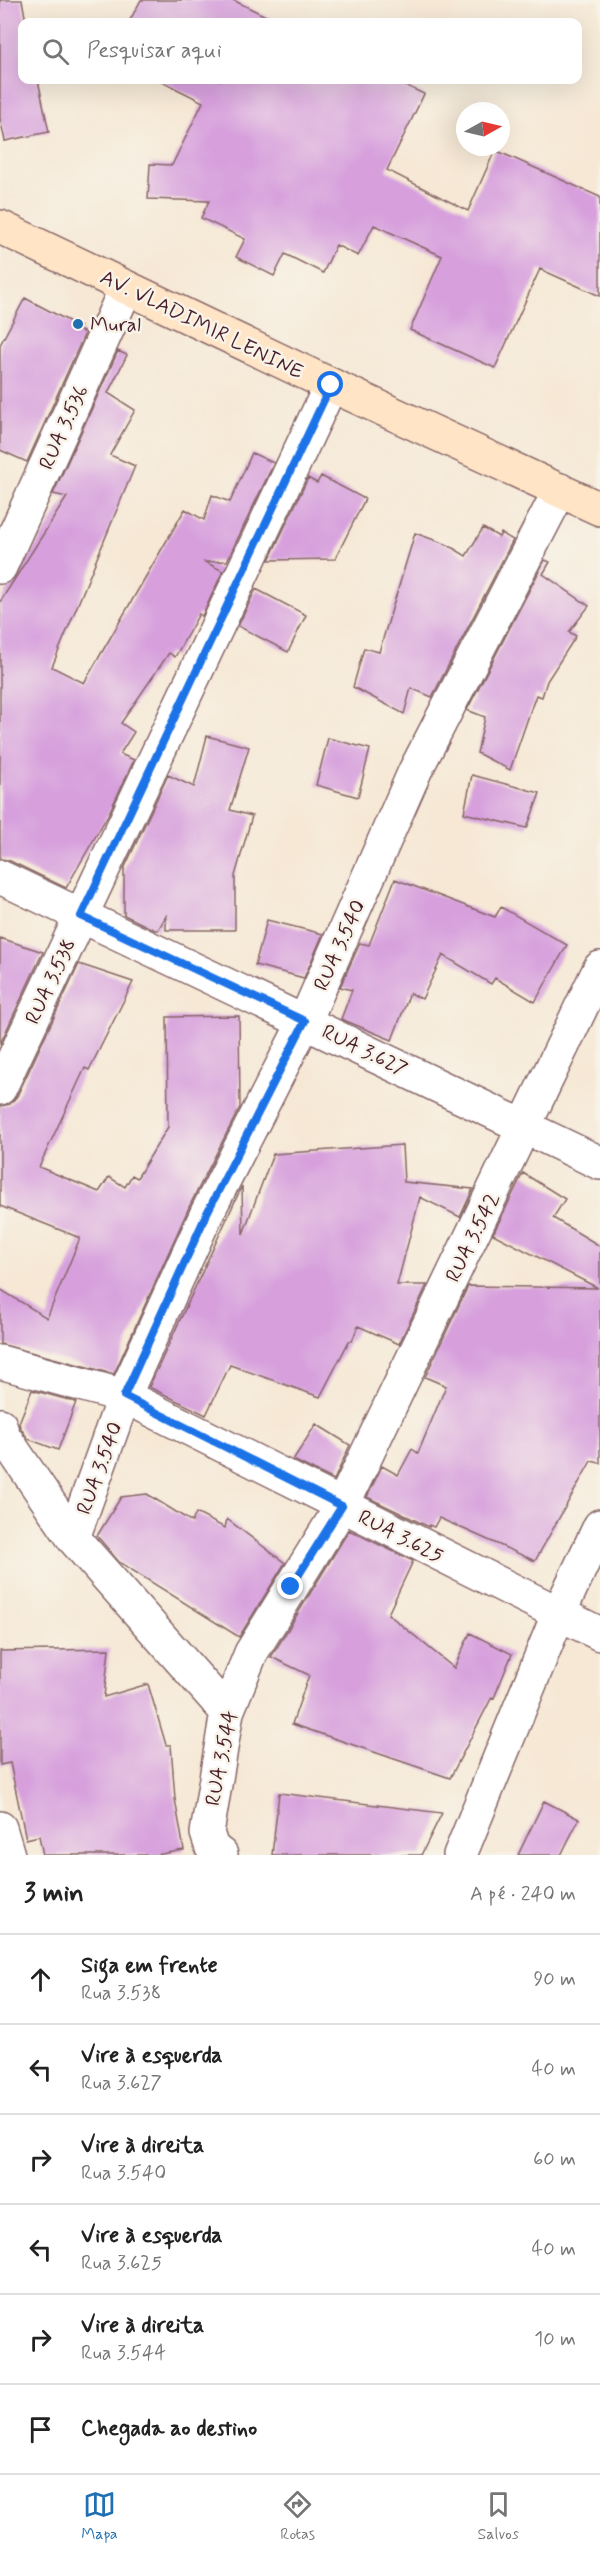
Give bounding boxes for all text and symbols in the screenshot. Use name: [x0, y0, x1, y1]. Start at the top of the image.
search box: [18, 18, 582, 84]
icon: search: [39, 35, 72, 68]
text: Pesquisar aqui: [87, 37, 222, 65]
north arrow: [456, 102, 510, 156]
street label: AV. VLADIMIR LENINE: [95, 263, 308, 386]
place label: Mural: [90, 311, 141, 339]
marker: Mural: [71, 317, 85, 331]
route start: [317, 371, 343, 397]
street label: RUA 3.536: [33, 381, 95, 474]
street label: RUA 3.540: [307, 896, 372, 995]
street label: RUA 3.538: [19, 934, 83, 1029]
street label: RUA 3.627: [317, 1018, 412, 1084]
street label: RUA 3.542: [439, 1188, 507, 1287]
street label: RUA 3.540: [70, 1418, 130, 1519]
street label: RUA 3.625: [353, 1503, 448, 1570]
route end: [277, 1573, 303, 1599]
street label: RUA 3.544: [199, 1708, 245, 1808]
text: 3 min: [24, 1877, 84, 1911]
text: A pé · 240 m: [470, 1881, 576, 1908]
text: Siga em frente: [81, 1952, 218, 1980]
icon: ahead: [24, 1963, 57, 1996]
text: 90 m: [533, 1966, 576, 1993]
text: Rua 3.538: [81, 1980, 161, 2007]
text: Vire à esquerda: [81, 2042, 222, 2070]
icon: left: [24, 2053, 57, 2086]
text: 40 m: [532, 2056, 576, 2083]
text: Rua 3.627: [81, 2070, 162, 2097]
text: Vire à direita: [81, 2132, 204, 2160]
icon: right: [24, 2143, 57, 2176]
text: 60 m: [533, 2146, 576, 2173]
text: Rua 3.540: [81, 2160, 166, 2187]
text: Vire à esquerda: [81, 2222, 222, 2250]
icon: left: [24, 2233, 57, 2266]
text: 40 m: [532, 2236, 576, 2263]
text: Rua 3.625: [81, 2250, 162, 2277]
text: Vire à direita: [81, 2312, 204, 2340]
icon: right: [24, 2323, 57, 2356]
text: 10 m: [534, 2326, 576, 2353]
text: Rua 3.544: [81, 2340, 166, 2367]
icon: arrive: [24, 2413, 57, 2446]
text: Chegada ao destino: [81, 2415, 257, 2443]
tab: Mapa: [81, 2488, 118, 2545]
tab: Rotas: [280, 2488, 315, 2545]
tab: Salvos: [478, 2488, 519, 2545]

